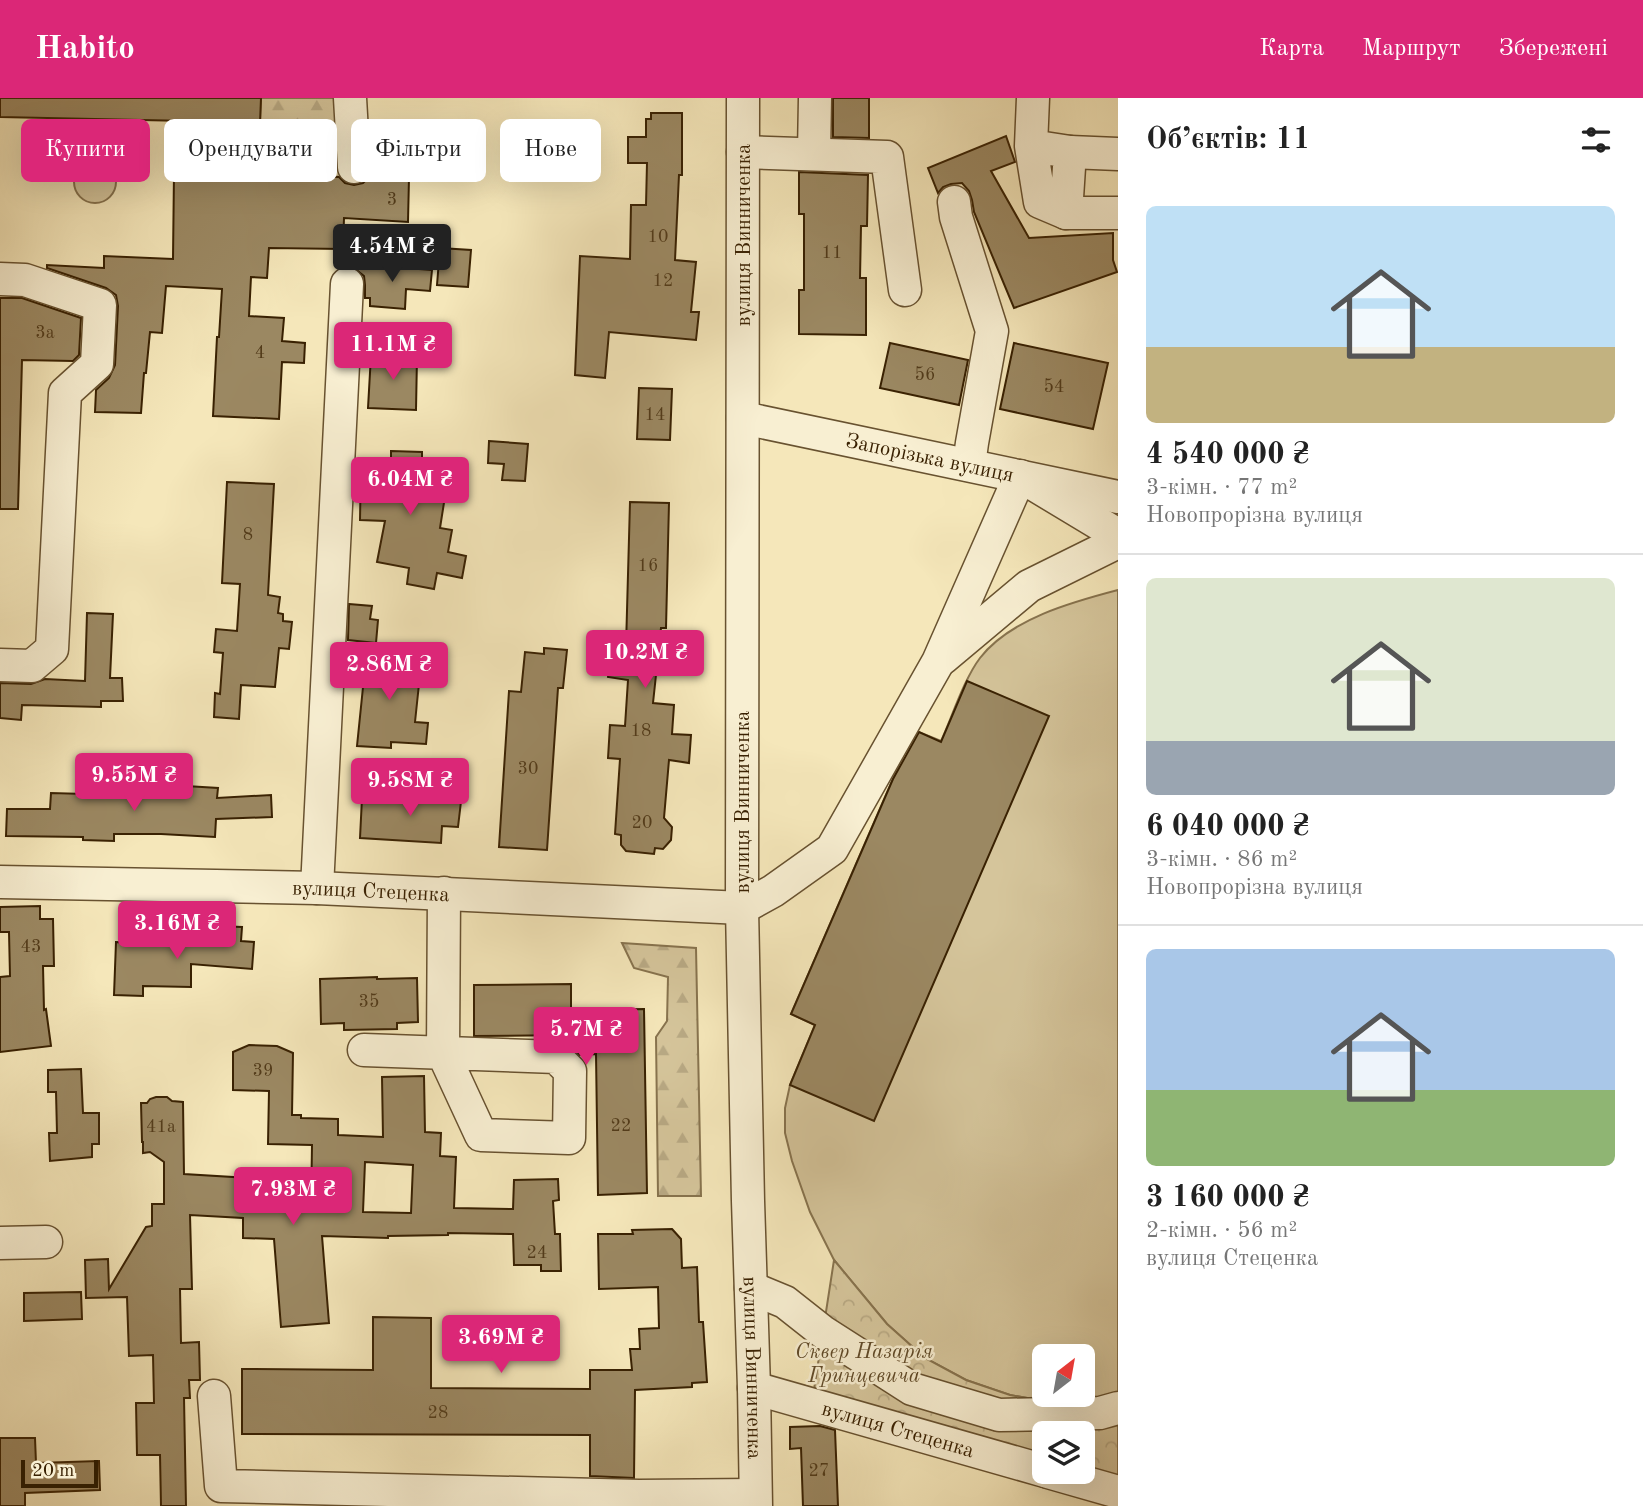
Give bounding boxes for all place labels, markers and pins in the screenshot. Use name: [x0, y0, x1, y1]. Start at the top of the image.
pin: 4.54M ₴: [327, 225, 457, 284]
pin: 11.1M ₴: [328, 322, 458, 382]
pin: 6.04M ₴: [345, 458, 475, 517]
pin: 10.2M ₴: [580, 630, 710, 690]
pin: 2.86M ₴: [324, 642, 454, 702]
pin: 9.55M ₴: [69, 754, 199, 813]
pin: 9.58M ₴: [345, 758, 475, 818]
pin: 3.16M ₴: [112, 902, 242, 961]
pin: 5.7M ₴: [529, 1007, 643, 1067]
pin: 7.93M ₴: [228, 1168, 358, 1227]
pin: 3.69M ₴: [436, 1316, 566, 1375]

